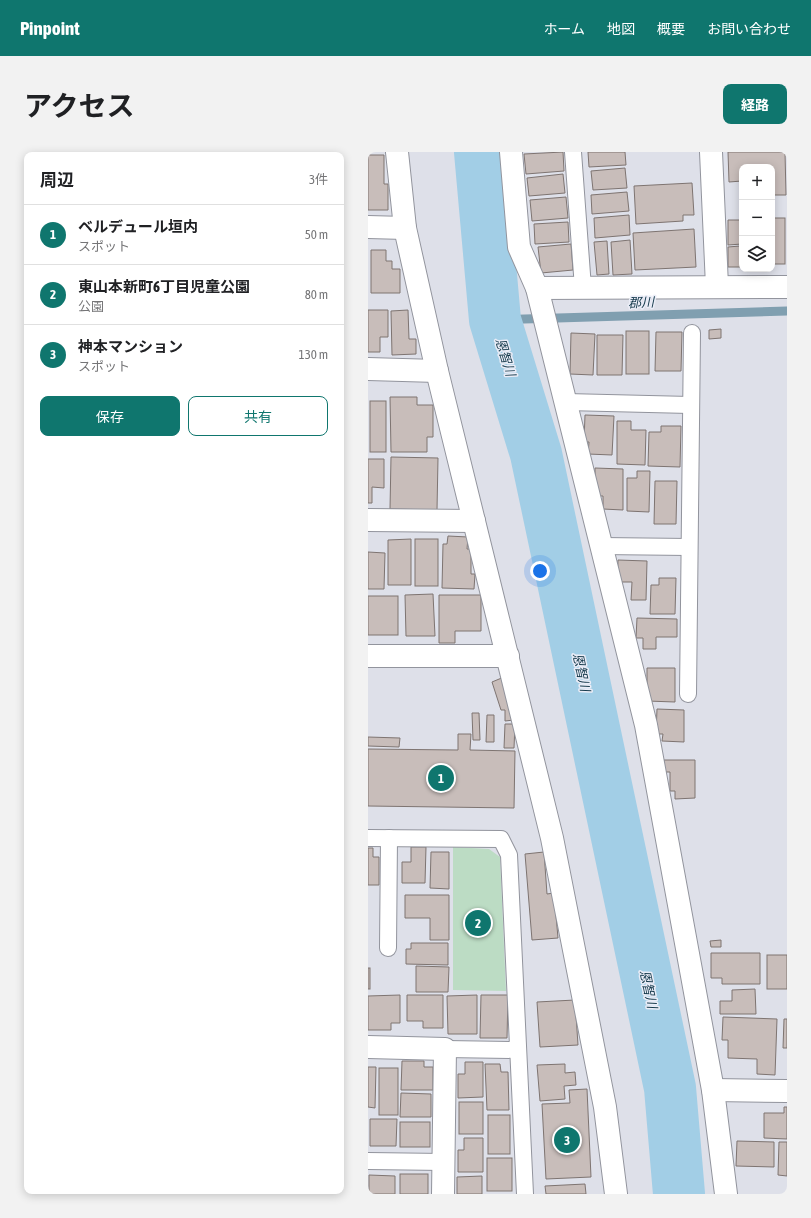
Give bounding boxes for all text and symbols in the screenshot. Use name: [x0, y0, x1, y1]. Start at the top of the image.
text: Pinpoint: [20, 17, 80, 39]
text: ホーム: [543, 21, 585, 37]
text: 地図: [607, 21, 635, 37]
text: 概要: [657, 21, 685, 37]
text: お問い合わせ: [707, 21, 791, 37]
button: 経路: [723, 84, 787, 124]
text: アクセス: [24, 90, 135, 122]
map controls: [739, 164, 775, 272]
button: +: [739, 164, 775, 200]
text: 周辺: [40, 170, 74, 190]
text: 3件: [309, 172, 328, 187]
button: −: [739, 200, 775, 236]
text: ベルデュール垣内: [78, 218, 198, 235]
text: 1: [50, 227, 56, 242]
text: 50 m: [305, 227, 328, 242]
button: layers: [739, 236, 775, 272]
text: スポット: [78, 239, 130, 254]
text: 東山本新町6丁目児童公園: [78, 278, 250, 295]
text: 2: [50, 287, 56, 302]
text: 80 m: [305, 287, 328, 302]
water label: 郡川: [628, 294, 656, 310]
text: 公園: [78, 299, 104, 314]
water label: 恩智川: [493, 336, 519, 380]
text: 神本マンション: [78, 338, 183, 355]
text: 3: [50, 347, 56, 362]
text: 130 m: [299, 347, 328, 362]
text: スポット: [78, 359, 130, 374]
button: 保存: [40, 396, 180, 436]
button: 共有: [188, 396, 328, 436]
your location: [530, 561, 550, 581]
water label: 恩智川: [570, 651, 593, 695]
pin: 1: [428, 763, 454, 793]
pin: 2: [465, 908, 491, 938]
water label: 恩智川: [637, 968, 660, 1012]
pin: 3: [554, 1125, 580, 1155]

